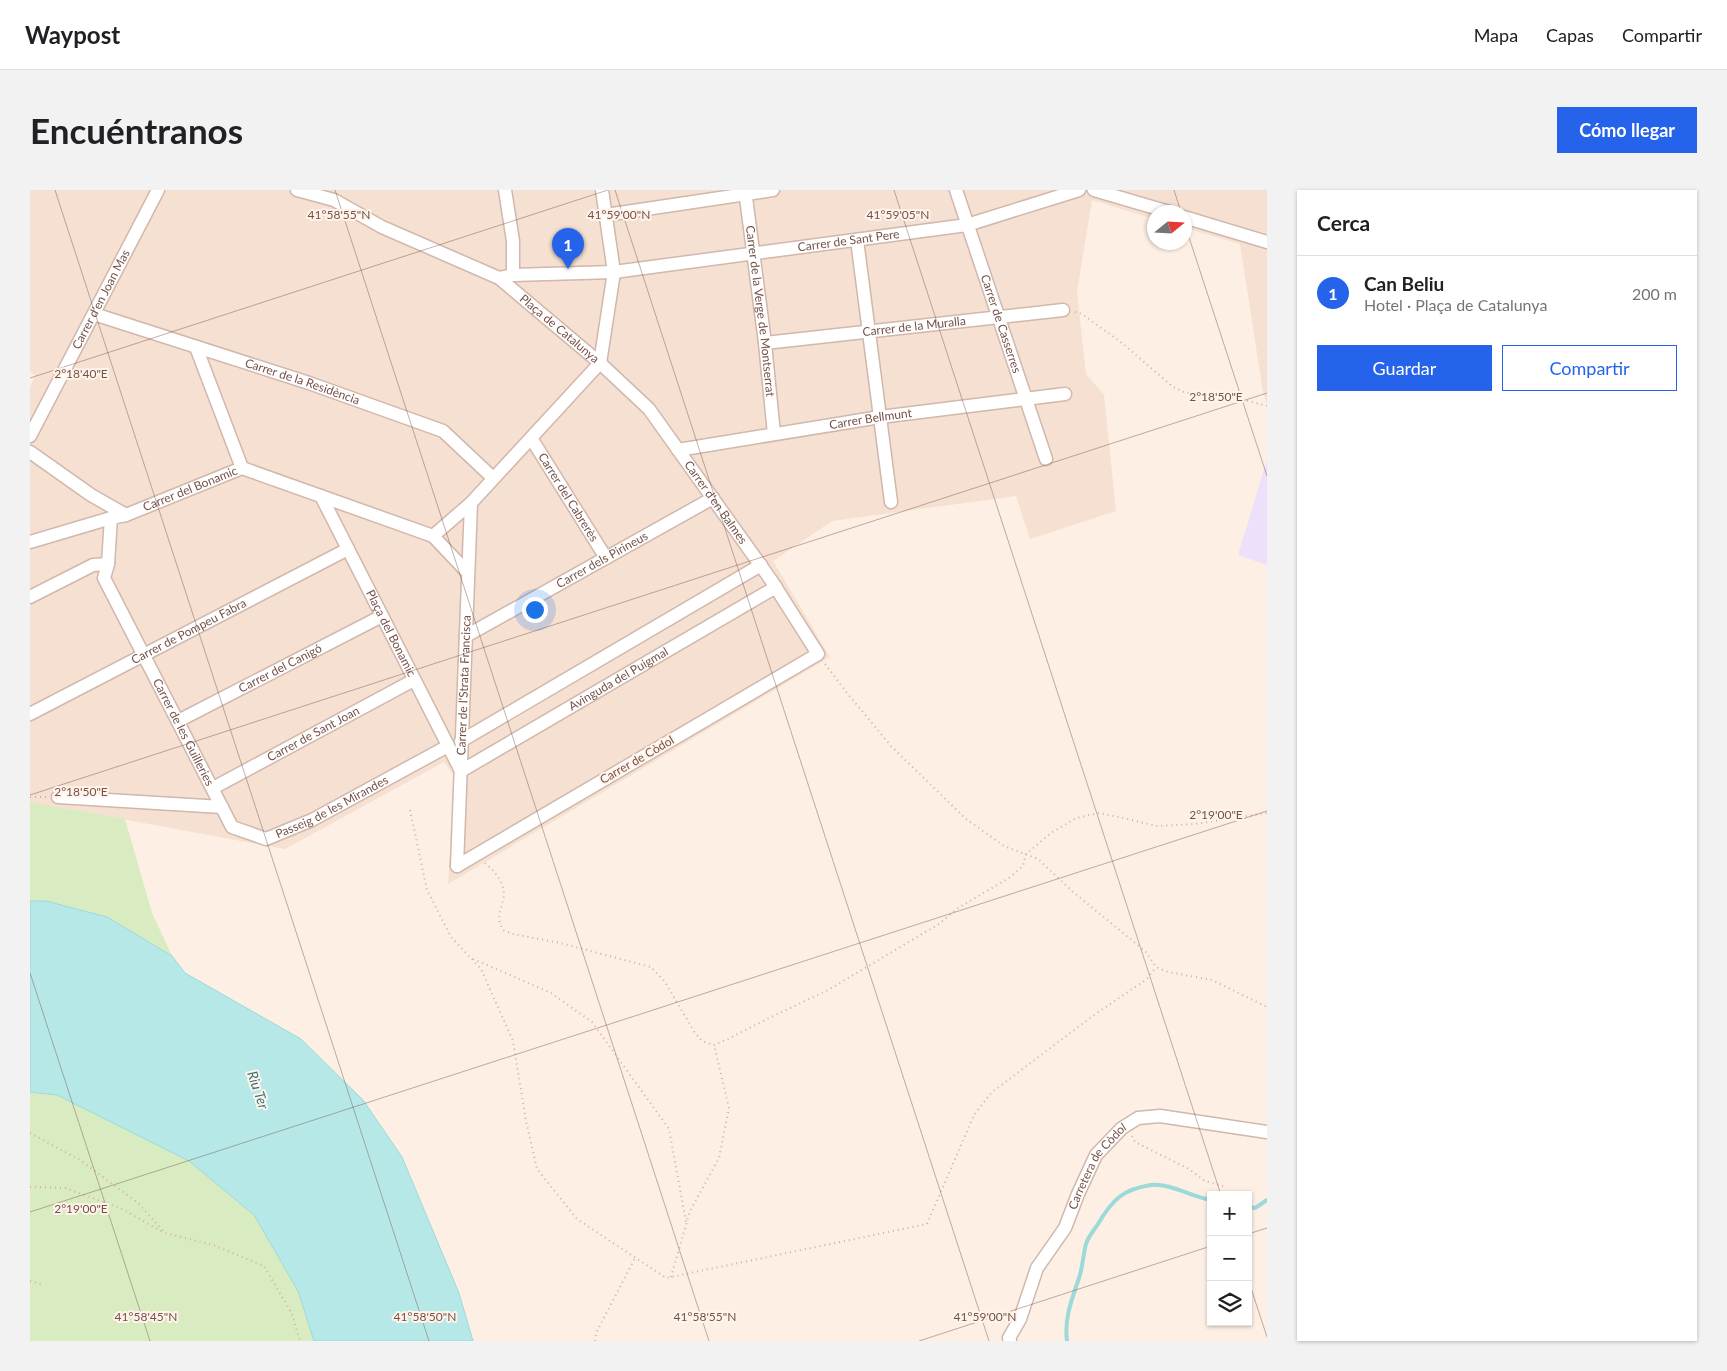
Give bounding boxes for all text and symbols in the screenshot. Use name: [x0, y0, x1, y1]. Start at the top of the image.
text: Waypost: [25, 20, 120, 49]
text: Mapa: [1474, 24, 1518, 46]
text: Capas: [1546, 24, 1594, 46]
text: Compartir: [1622, 24, 1702, 46]
button: Cómo llegar: [1557, 107, 1697, 153]
text: Encuéntranos: [30, 109, 243, 151]
north arrow: [1147, 205, 1192, 250]
text: 41°58'55"N: [308, 207, 370, 222]
text: 41°59'00"N: [588, 207, 650, 222]
text: 41°59'05"N: [867, 207, 929, 222]
text: Cerca: [1317, 210, 1370, 235]
street label: Carrer de la Verge de Montserrat: [743, 224, 778, 398]
street label: Carrer de Sant Pere: [797, 226, 900, 254]
pin: 1: [552, 228, 584, 269]
street label: Carrer d'en Joan Mas: [69, 247, 133, 352]
street label: Carrer de Casserres: [978, 272, 1025, 375]
text: Can Beliu: [1364, 272, 1444, 295]
text: 1: [1328, 284, 1338, 303]
text: 200 m: [1632, 284, 1677, 303]
street label: Plaça de Catalunya: [517, 291, 603, 366]
text: Hotel · Plaça de Catalunya: [1364, 295, 1547, 314]
street label: Carrer de la Muralla: [862, 313, 966, 339]
button: Guardar: [1317, 345, 1492, 391]
button: Compartir: [1502, 345, 1677, 391]
street label: Carrer de la Residència: [243, 355, 362, 408]
text: 2°18'40"E: [54, 366, 108, 381]
text: 2°18'50"E: [1189, 389, 1243, 404]
street label: Carrer Bellmunt: [828, 405, 913, 432]
street label: Carrer del Cabrerès: [535, 450, 602, 544]
street label: Carrer d'en Balmes: [681, 457, 751, 547]
street label: Carrer del Bonamic: [140, 463, 240, 514]
street label: Carrer dels Pirineus: [554, 528, 650, 591]
street label: Plaça del Bonamic: [363, 587, 420, 679]
street label: Carrer de Pompeu Fabra: [129, 595, 249, 667]
your location: [522, 597, 548, 623]
street label: Carrer de l'Strata Francisca: [453, 615, 474, 756]
street label: Carrer del Canigó: [236, 640, 324, 696]
street label: Avinguda del Puigmal: [566, 644, 671, 714]
street label: Carrer de les Guilleries: [150, 676, 218, 788]
street label: Carrer de Sant Joan: [264, 703, 362, 764]
street label: Carrer de Còdol: [597, 732, 677, 787]
street label: Passeig de les Mirandes: [273, 772, 391, 841]
text: 2°18'50"E: [54, 784, 108, 799]
text: 2°19'00"E: [1189, 807, 1243, 822]
water label: Riu Ter: [244, 1069, 273, 1111]
street label: Carretera de Còdol: [1065, 1119, 1129, 1212]
map controls: [1207, 1191, 1252, 1326]
button: +: [1207, 1191, 1252, 1236]
text: 2°19'00"E: [54, 1201, 108, 1216]
button: −: [1207, 1236, 1252, 1281]
button: layers: [1207, 1281, 1252, 1326]
text: 41°58'45"N: [115, 1309, 177, 1324]
text: 41°58'50"N: [394, 1309, 456, 1324]
text: 41°58'55"N: [674, 1309, 736, 1324]
text: 41°59'00"N: [954, 1309, 1016, 1324]

